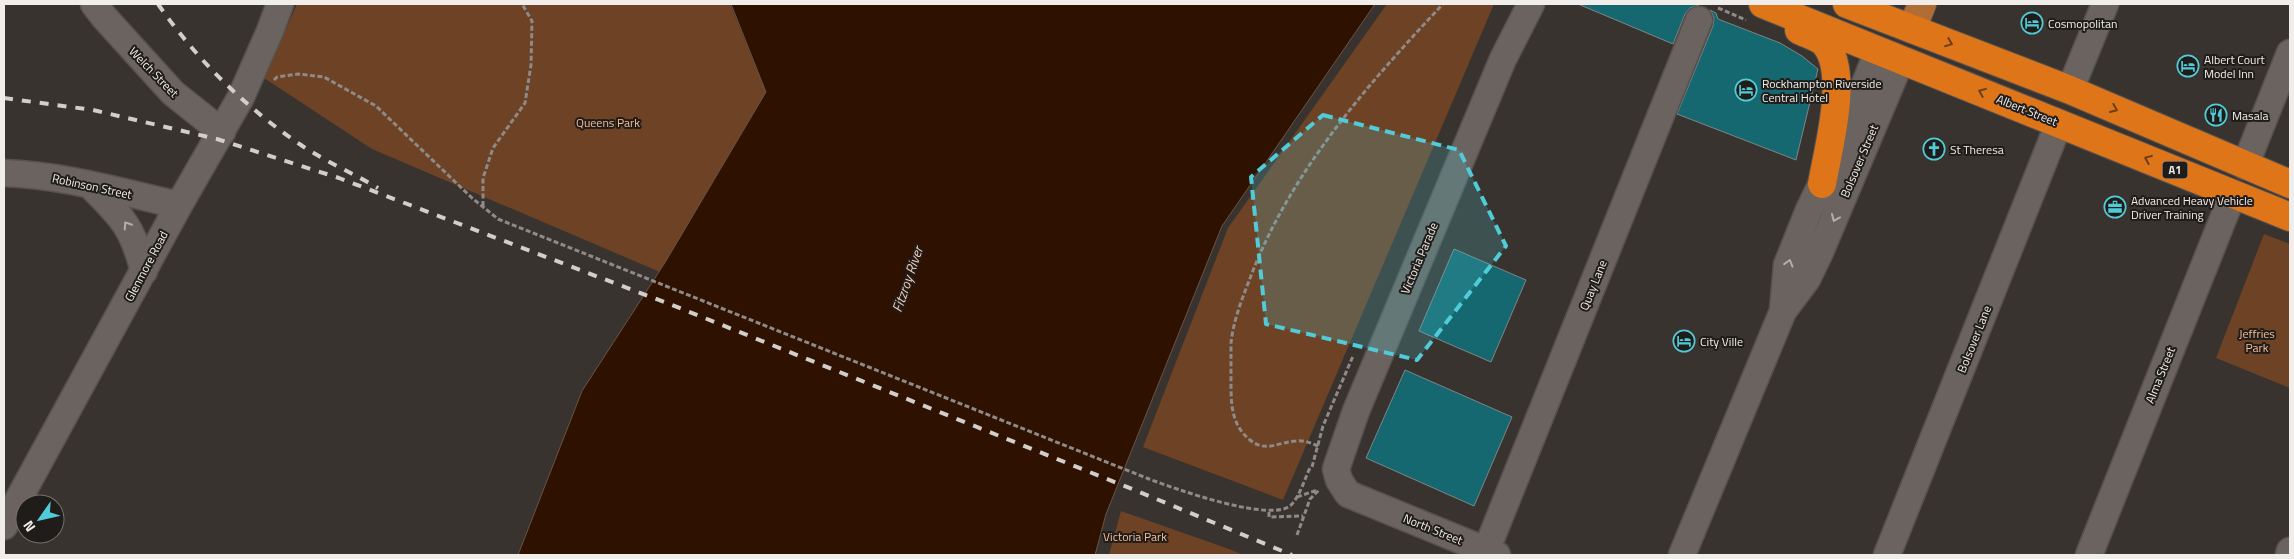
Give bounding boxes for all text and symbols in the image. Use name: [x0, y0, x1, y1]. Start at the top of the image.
hotel icon: Cosmopolitan: [2020, 11, 2044, 35]
place label: Cosmopolitan: [2048, 14, 2117, 33]
one-way arrow: [1944, 37, 1953, 47]
street label: Welch Street: [125, 42, 184, 102]
place label: Albert Court Model Inn: [2204, 50, 2266, 83]
hotel icon: Albert Court Model Inn: [2176, 54, 2200, 78]
place label: Rockhampton Riverside Central Hotel: [1762, 74, 1882, 107]
hotel icon: Rockhampton Riverside Central Hotel: [1734, 78, 1758, 102]
one-way arrow: [1978, 87, 1986, 97]
street label: Albert Street: [1994, 89, 2061, 131]
one-way arrow: [2109, 103, 2118, 114]
restaurant icon: Masala: [2204, 103, 2228, 127]
place label: Masala: [2232, 106, 2268, 125]
park label: Queens Park: [576, 113, 640, 132]
street label: Bolsover Street: [1835, 121, 1883, 201]
church icon: St Theresa: [1922, 137, 1946, 161]
place label: St Theresa: [1950, 140, 2004, 159]
one-way arrow: [2144, 155, 2153, 165]
road number: A1: [2162, 162, 2188, 178]
street label: Robinson Street: [50, 168, 134, 204]
place label: Advanced Heavy Vehicle Driver Training: [2131, 191, 2253, 224]
office icon: Advanced Heavy Vehicle Driver Training: [2103, 195, 2127, 219]
one-way arrow: [1830, 213, 1841, 222]
street label: Victoria Parade: [1395, 219, 1443, 297]
one-way arrow: [124, 222, 133, 231]
street label: Glenmore Road: [119, 227, 173, 305]
water label: Fitzroy River: [886, 242, 929, 315]
street label: Quay Lane: [1574, 257, 1612, 313]
one-way arrow: [1784, 259, 1794, 267]
street label: Bolsover Lane: [1952, 302, 1996, 376]
park label: Jeffries Park: [2239, 324, 2275, 357]
hotel icon: City Ville: [1672, 329, 1696, 353]
place label: City Ville: [1700, 332, 1743, 351]
street label: Alma Street: [2140, 343, 2180, 406]
north arrow: [15, 494, 65, 544]
street label: North Street: [1400, 508, 1466, 550]
text: N: [17, 517, 40, 536]
park label: Victoria Park: [1103, 527, 1167, 546]

